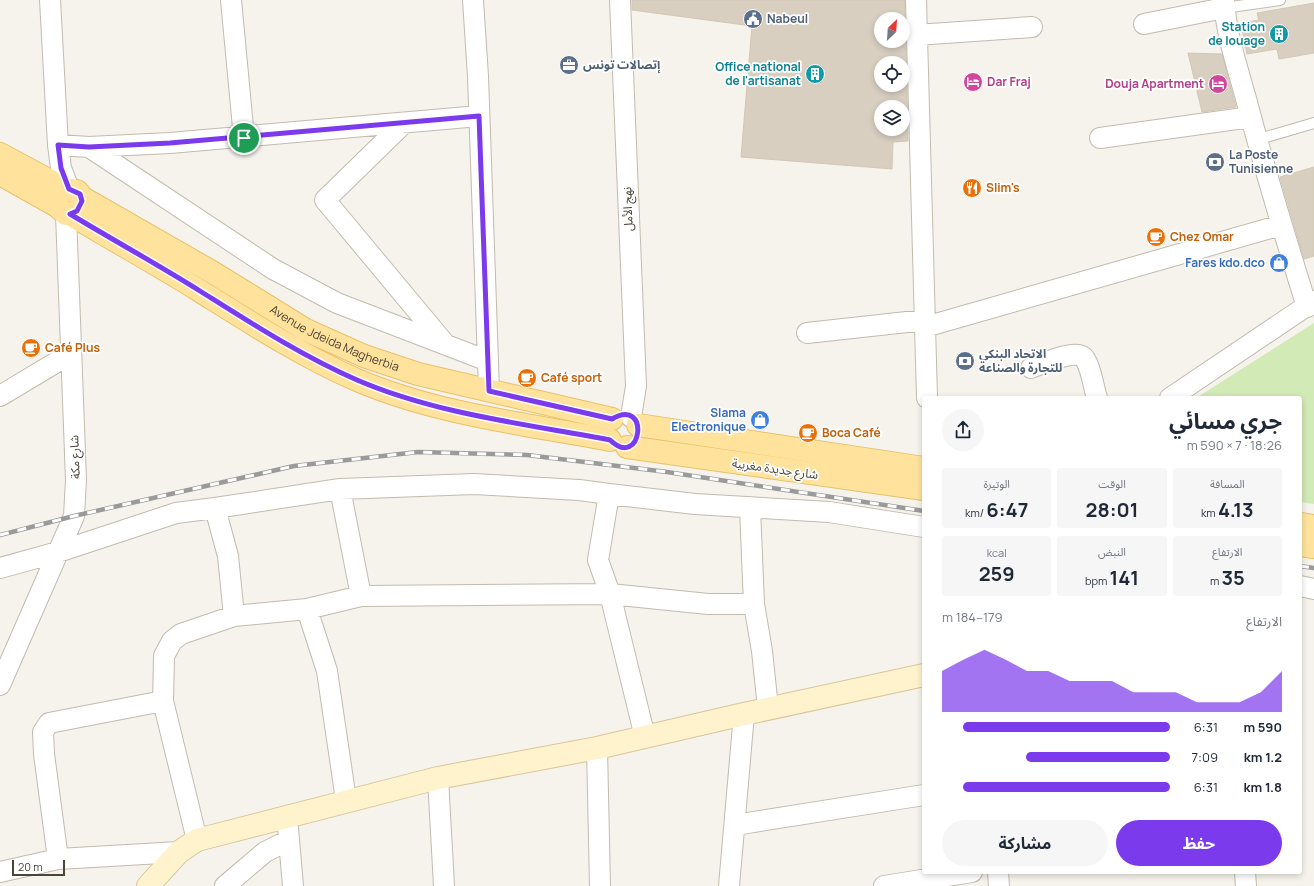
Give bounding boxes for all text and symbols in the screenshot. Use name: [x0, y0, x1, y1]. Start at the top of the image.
public building icon: Nabeul: [742, 8, 764, 30]
place label: Nabeul: [767, 10, 808, 27]
north arrow: [874, 12, 910, 48]
map controls: [874, 12, 910, 136]
place label: Station de louage: [1208, 18, 1265, 49]
building icon: Station de louage: [1268, 23, 1290, 45]
office icon: إتصالات تونس: [558, 54, 580, 76]
place label: إتصالات تونس: [583, 56, 660, 74]
button: locate: [874, 56, 910, 92]
place label: Office national de l'artisanat: [715, 58, 801, 89]
building icon: Office national de l'artisanat: [804, 63, 826, 85]
hotel icon: Dar Fraj: [962, 71, 984, 93]
place label: Dar Fraj: [987, 73, 1031, 90]
hotel icon: Douja Apartment: [1207, 73, 1229, 95]
place label: Douja Apartment: [1105, 75, 1204, 92]
button: layers: [874, 100, 910, 136]
pin: [227, 121, 261, 155]
icon: arrive: [233, 127, 255, 149]
place label: La Poste Tunisienne: [1229, 146, 1293, 177]
bank icon: La Poste Tunisienne: [1204, 151, 1226, 173]
restaurant icon: Slim's: [961, 177, 983, 199]
place label: Slim's: [986, 179, 1020, 196]
street label: نهج الأمل: [618, 186, 638, 232]
cafe icon: Chez Omar: [1145, 226, 1167, 248]
place label: Chez Omar: [1170, 228, 1234, 245]
shop icon: Fares kdo.dco: [1268, 252, 1290, 274]
place label: Fares kdo.dco: [1185, 254, 1265, 271]
street label: Avenue Jdeida Magherbia: [267, 301, 402, 375]
cafe icon: Café Plus: [20, 337, 42, 359]
place label: Café Plus: [45, 339, 100, 356]
place label: الاتحاد البنكي للتجارة والصناعة: [979, 345, 1062, 376]
bank icon: الاتحاد البنكي للتجارة والصناعة: [954, 350, 976, 372]
cafe icon: Café sport: [516, 367, 538, 389]
place label: Café sport: [541, 369, 602, 386]
place label: Slama Electronique: [671, 404, 746, 435]
text: جري مسائي: [1169, 406, 1282, 436]
shop icon: Slama Electronique: [749, 409, 771, 431]
button: share: [942, 409, 984, 451]
cafe icon: Boca Café: [797, 422, 819, 444]
place label: Boca Café: [822, 424, 881, 441]
street label: شارع مكة: [65, 435, 85, 479]
text: 18:26 · 7 × 590 m: [1187, 436, 1282, 454]
street label: شارع جديدة مغربية: [731, 454, 819, 484]
text: الوتيرة: [983, 476, 1010, 491]
text: الوقت: [1098, 476, 1126, 491]
text: المسافة: [1210, 476, 1245, 491]
text: 6:47: [986, 496, 1028, 523]
text: 28:01: [1086, 496, 1138, 523]
text: 4.13: [1218, 496, 1254, 523]
text: /km: [965, 505, 986, 520]
text: km: [1201, 505, 1218, 520]
text: النبض: [1098, 544, 1126, 559]
text: الارتفاع: [1212, 544, 1242, 559]
text: kcal: [987, 545, 1007, 560]
text: 259: [979, 560, 1015, 587]
text: 141: [1109, 564, 1139, 591]
text: 35: [1221, 564, 1245, 591]
text: bpm: [1085, 573, 1109, 588]
text: m: [1210, 573, 1221, 588]
text: 179–184 m: [942, 608, 1003, 626]
text: الارتفاع: [1246, 612, 1282, 630]
text: 6:31: [1194, 718, 1218, 736]
text: 590 m: [1243, 718, 1282, 736]
text: 7:09: [1192, 748, 1218, 766]
text: 1.2 km: [1244, 748, 1282, 766]
text: 6:31: [1194, 778, 1218, 796]
text: 1.8 km: [1244, 778, 1282, 796]
button: مشاركة: [942, 820, 1108, 866]
button: حفظ: [1116, 820, 1282, 866]
scale bar: [12, 858, 65, 877]
text: 20 m: [18, 859, 43, 874]

